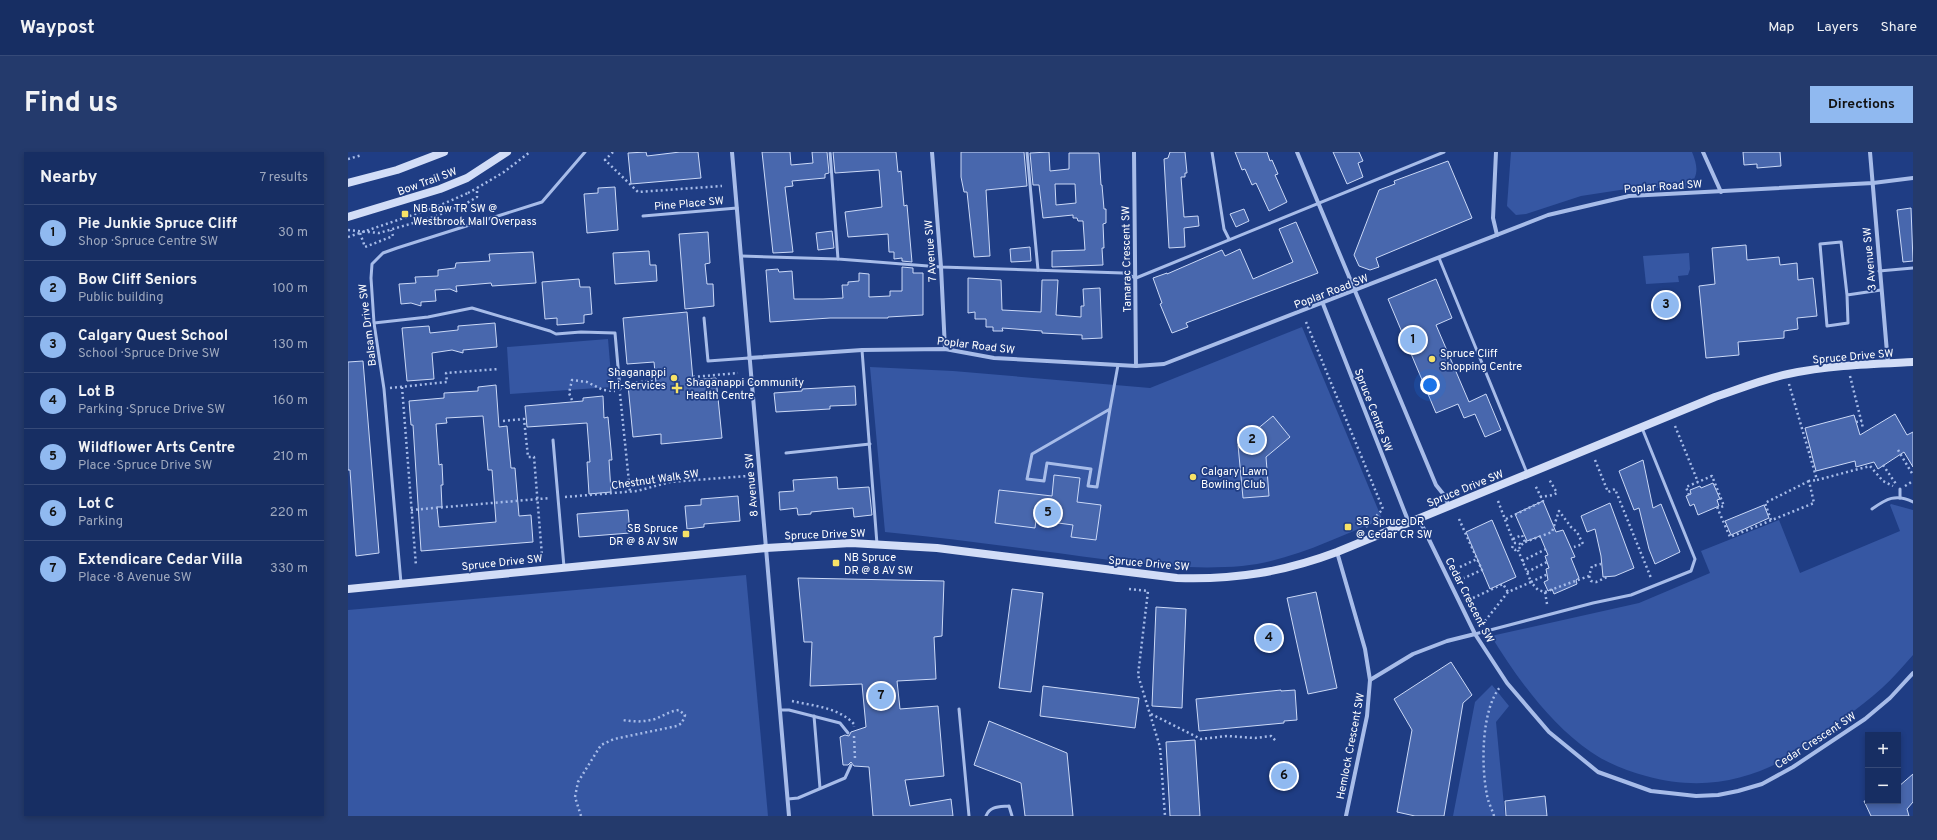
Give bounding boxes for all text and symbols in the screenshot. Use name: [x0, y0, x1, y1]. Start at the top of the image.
text: Waypost: [20, 16, 95, 40]
text: Map: [1768, 19, 1794, 36]
text: Layers: [1816, 19, 1858, 36]
text: Share: [1880, 19, 1917, 36]
text: Find us: [24, 86, 118, 122]
button: Directions: [1810, 86, 1913, 123]
street label: Bow Trail SW: [396, 165, 459, 199]
text: Nearby: [40, 167, 97, 189]
text: 7 results: [259, 170, 308, 186]
street label: Poplar Road SW: [1623, 177, 1703, 197]
street label: Pine Place SW: [654, 194, 725, 214]
place label: NB Bow TR SW @ Westbrook Mall Overpass: [413, 202, 537, 229]
street label: Tamarac Crescent SW: [1119, 205, 1135, 313]
marker: NB Bow TR SW @ Westbrook Mall Overpass: [400, 209, 410, 219]
text: Pie Junkie Spruce Cliff: [78, 215, 237, 234]
street label: 7 Avenue SW: [922, 219, 940, 283]
text: 1: [50, 225, 56, 241]
text: 30 m: [278, 225, 308, 241]
street label: 3 Avenue SW: [1860, 227, 1880, 291]
text: Shop · Spruce Centre SW: [78, 234, 218, 250]
text: Bow Cliff Seniors: [78, 271, 197, 290]
street label: Poplar Road SW: [1292, 271, 1371, 313]
text: 2: [49, 281, 57, 297]
text: 100 m: [272, 281, 308, 297]
street label: Balsam Drive SW: [356, 283, 380, 367]
text: Public building: [78, 290, 164, 306]
pin: 3: [1653, 290, 1679, 320]
pin: 1: [1400, 325, 1426, 355]
text: Calgary Quest School: [78, 327, 228, 346]
street label: Poplar Road SW: [936, 334, 1016, 358]
text: 3: [49, 337, 57, 353]
text: 130 m: [273, 337, 308, 353]
text: School · Spruce Drive SW: [78, 346, 220, 362]
street label: Spruce Drive SW: [1812, 346, 1894, 368]
place label: Spruce Cliff Shopping Centre: [1440, 347, 1522, 374]
marker: Spruce Cliff Shopping Centre: [1427, 354, 1437, 364]
place label: Shaganappi Tri-Services: [608, 366, 666, 393]
street label: Spruce Centre SW: [1351, 367, 1395, 454]
marker: Shaganappi Tri-Services: [669, 373, 679, 383]
your location: [1420, 375, 1440, 395]
place label: Shaganappi Community Health Centre: [686, 376, 804, 403]
marker: Shaganappi Community Health Centre: [671, 382, 683, 394]
text: Lot B: [78, 383, 115, 402]
text: 4: [49, 393, 57, 409]
text: 160 m: [273, 393, 308, 409]
text: Parking · Spruce Drive SW: [78, 402, 225, 418]
pin: 2: [1239, 425, 1265, 455]
text: Wildflower Arts Centre: [78, 439, 235, 458]
text: 5: [49, 449, 57, 465]
text: 210 m: [273, 449, 308, 465]
street label: 8 Avenue SW: [742, 453, 762, 517]
text: Place · Spruce Drive SW: [78, 458, 213, 474]
place label: Calgary Lawn Bowling Club: [1201, 465, 1268, 492]
street label: Chestnut Walk SW: [610, 467, 700, 493]
street label: Spruce Drive SW: [1425, 467, 1506, 511]
marker: Calgary Lawn Bowling Club: [1188, 472, 1198, 482]
text: Lot C: [78, 495, 114, 514]
pin: 5: [1035, 498, 1061, 528]
text: 6: [49, 505, 57, 521]
text: 220 m: [270, 505, 308, 521]
text: Parking: [78, 514, 123, 530]
place label: SB Spruce DR @ Cedar CR SW: [1356, 515, 1432, 542]
place label: SB Spruce DR @ 8 AV SW: [609, 522, 678, 549]
marker: SB Spruce DR @ Cedar CR SW: [1343, 522, 1353, 532]
street label: Spruce Drive SW: [784, 527, 866, 543]
marker: SB Spruce DR @ 8 AV SW: [681, 529, 691, 539]
text: Extendicare Cedar Villa: [78, 551, 243, 570]
place label: NB Spruce DR @ 8 AV SW: [844, 551, 913, 578]
street label: Spruce Drive SW: [461, 552, 543, 574]
street label: Spruce Drive SW: [1108, 553, 1190, 575]
street label: Cedar Crescent SW: [1441, 555, 1497, 646]
marker: NB Spruce DR @ 8 AV SW: [831, 558, 841, 568]
text: 7: [50, 561, 56, 577]
text: 330 m: [270, 561, 308, 577]
text: Place · 8 Avenue SW: [78, 570, 192, 586]
pin: 4: [1256, 623, 1282, 653]
pin: 7: [868, 681, 894, 711]
street label: Hemlock Crescent SW: [1334, 692, 1368, 801]
street label: Cedar Crescent SW: [1772, 709, 1859, 772]
map controls: [1865, 732, 1901, 804]
button: +: [1865, 732, 1901, 768]
pin: 6: [1271, 761, 1297, 791]
button: −: [1865, 768, 1901, 804]

